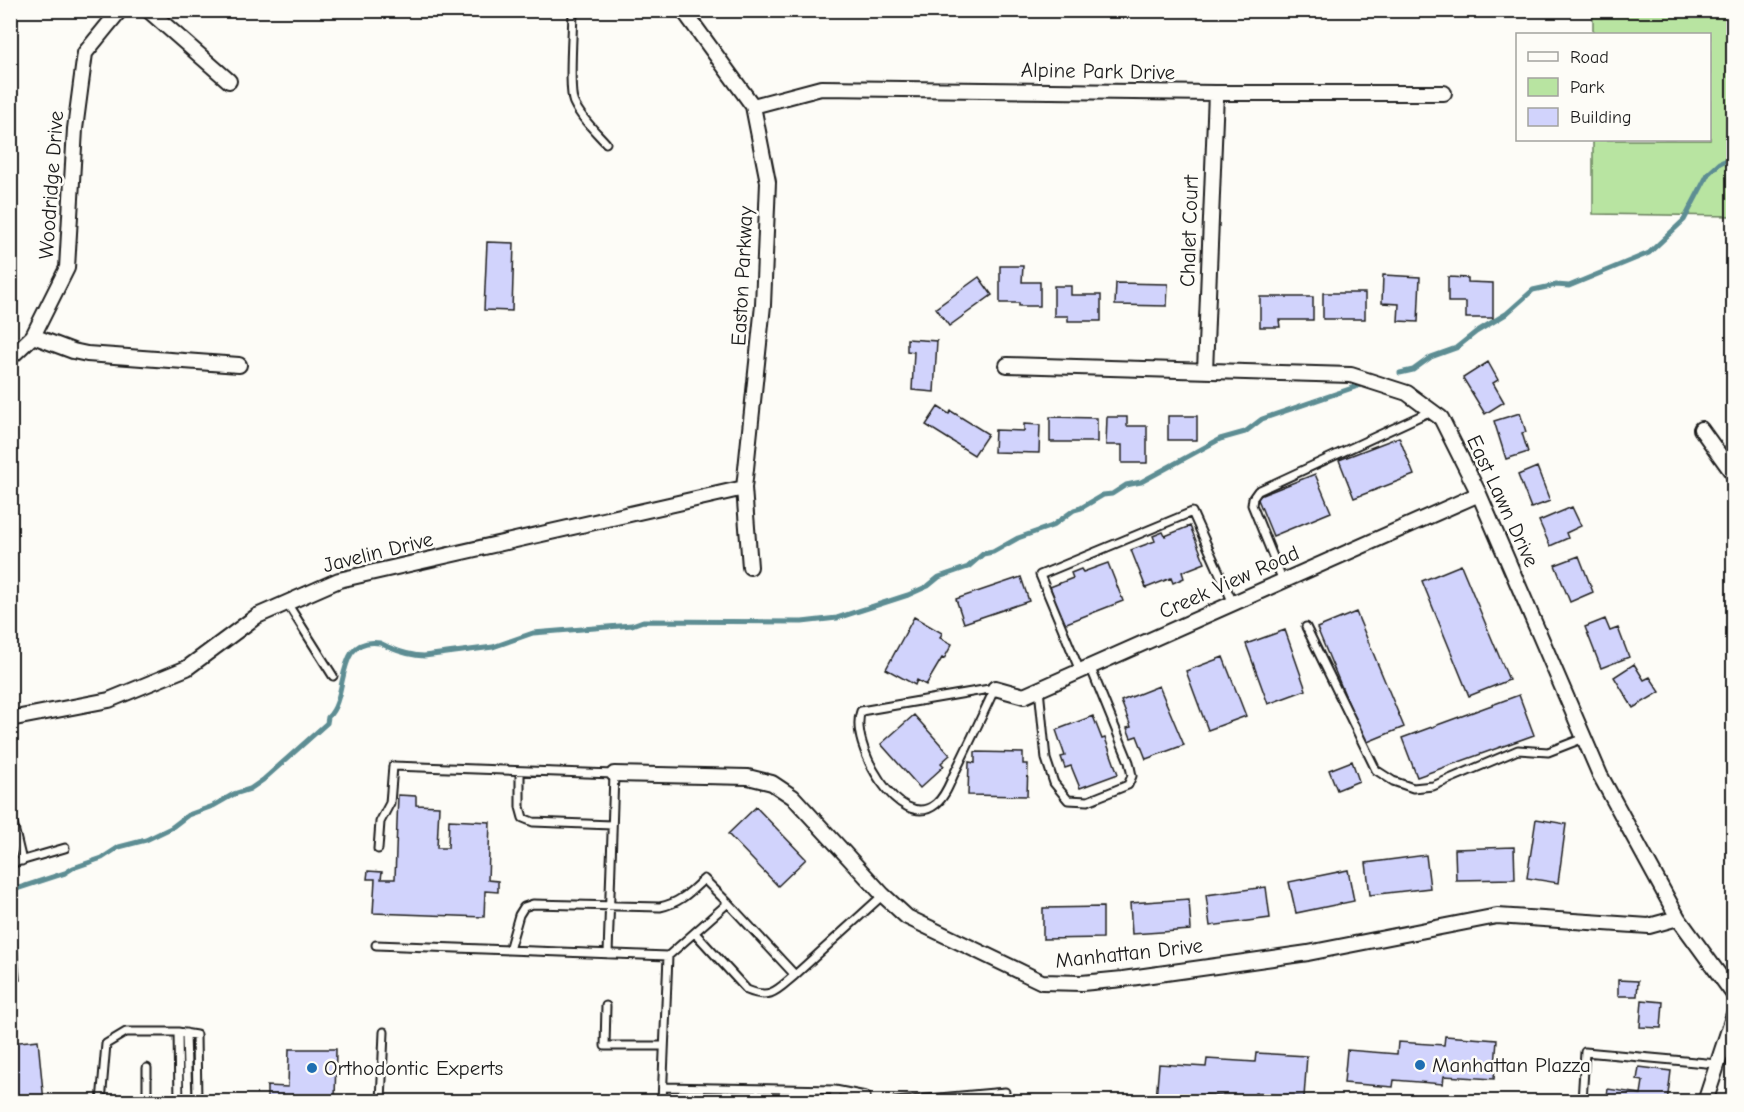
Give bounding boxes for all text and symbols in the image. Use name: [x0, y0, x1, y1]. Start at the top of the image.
legend: [1516, 33, 1711, 141]
text: Road: [1570, 47, 1609, 68]
street label: Alpine Park Drive: [1021, 58, 1175, 84]
text: Park: [1570, 77, 1605, 98]
text: Building: [1570, 107, 1632, 128]
street label: Woodridge Drive: [34, 110, 68, 260]
street label: Chalet Court: [1175, 174, 1203, 287]
street label: Easton Parkway: [726, 205, 758, 347]
street label: East Lawn Drive: [1462, 431, 1544, 571]
street label: Javelin Drive: [321, 527, 435, 577]
street label: Creek View Road: [1155, 540, 1303, 624]
street label: Manhattan Drive: [1054, 933, 1204, 973]
place label: Manhattan Plazza: [1432, 1053, 1591, 1077]
place label: Orthodontic Experts: [324, 1056, 503, 1080]
marker: Manhattan Plazza: [1413, 1058, 1427, 1072]
marker: Orthodontic Experts: [305, 1061, 319, 1075]

